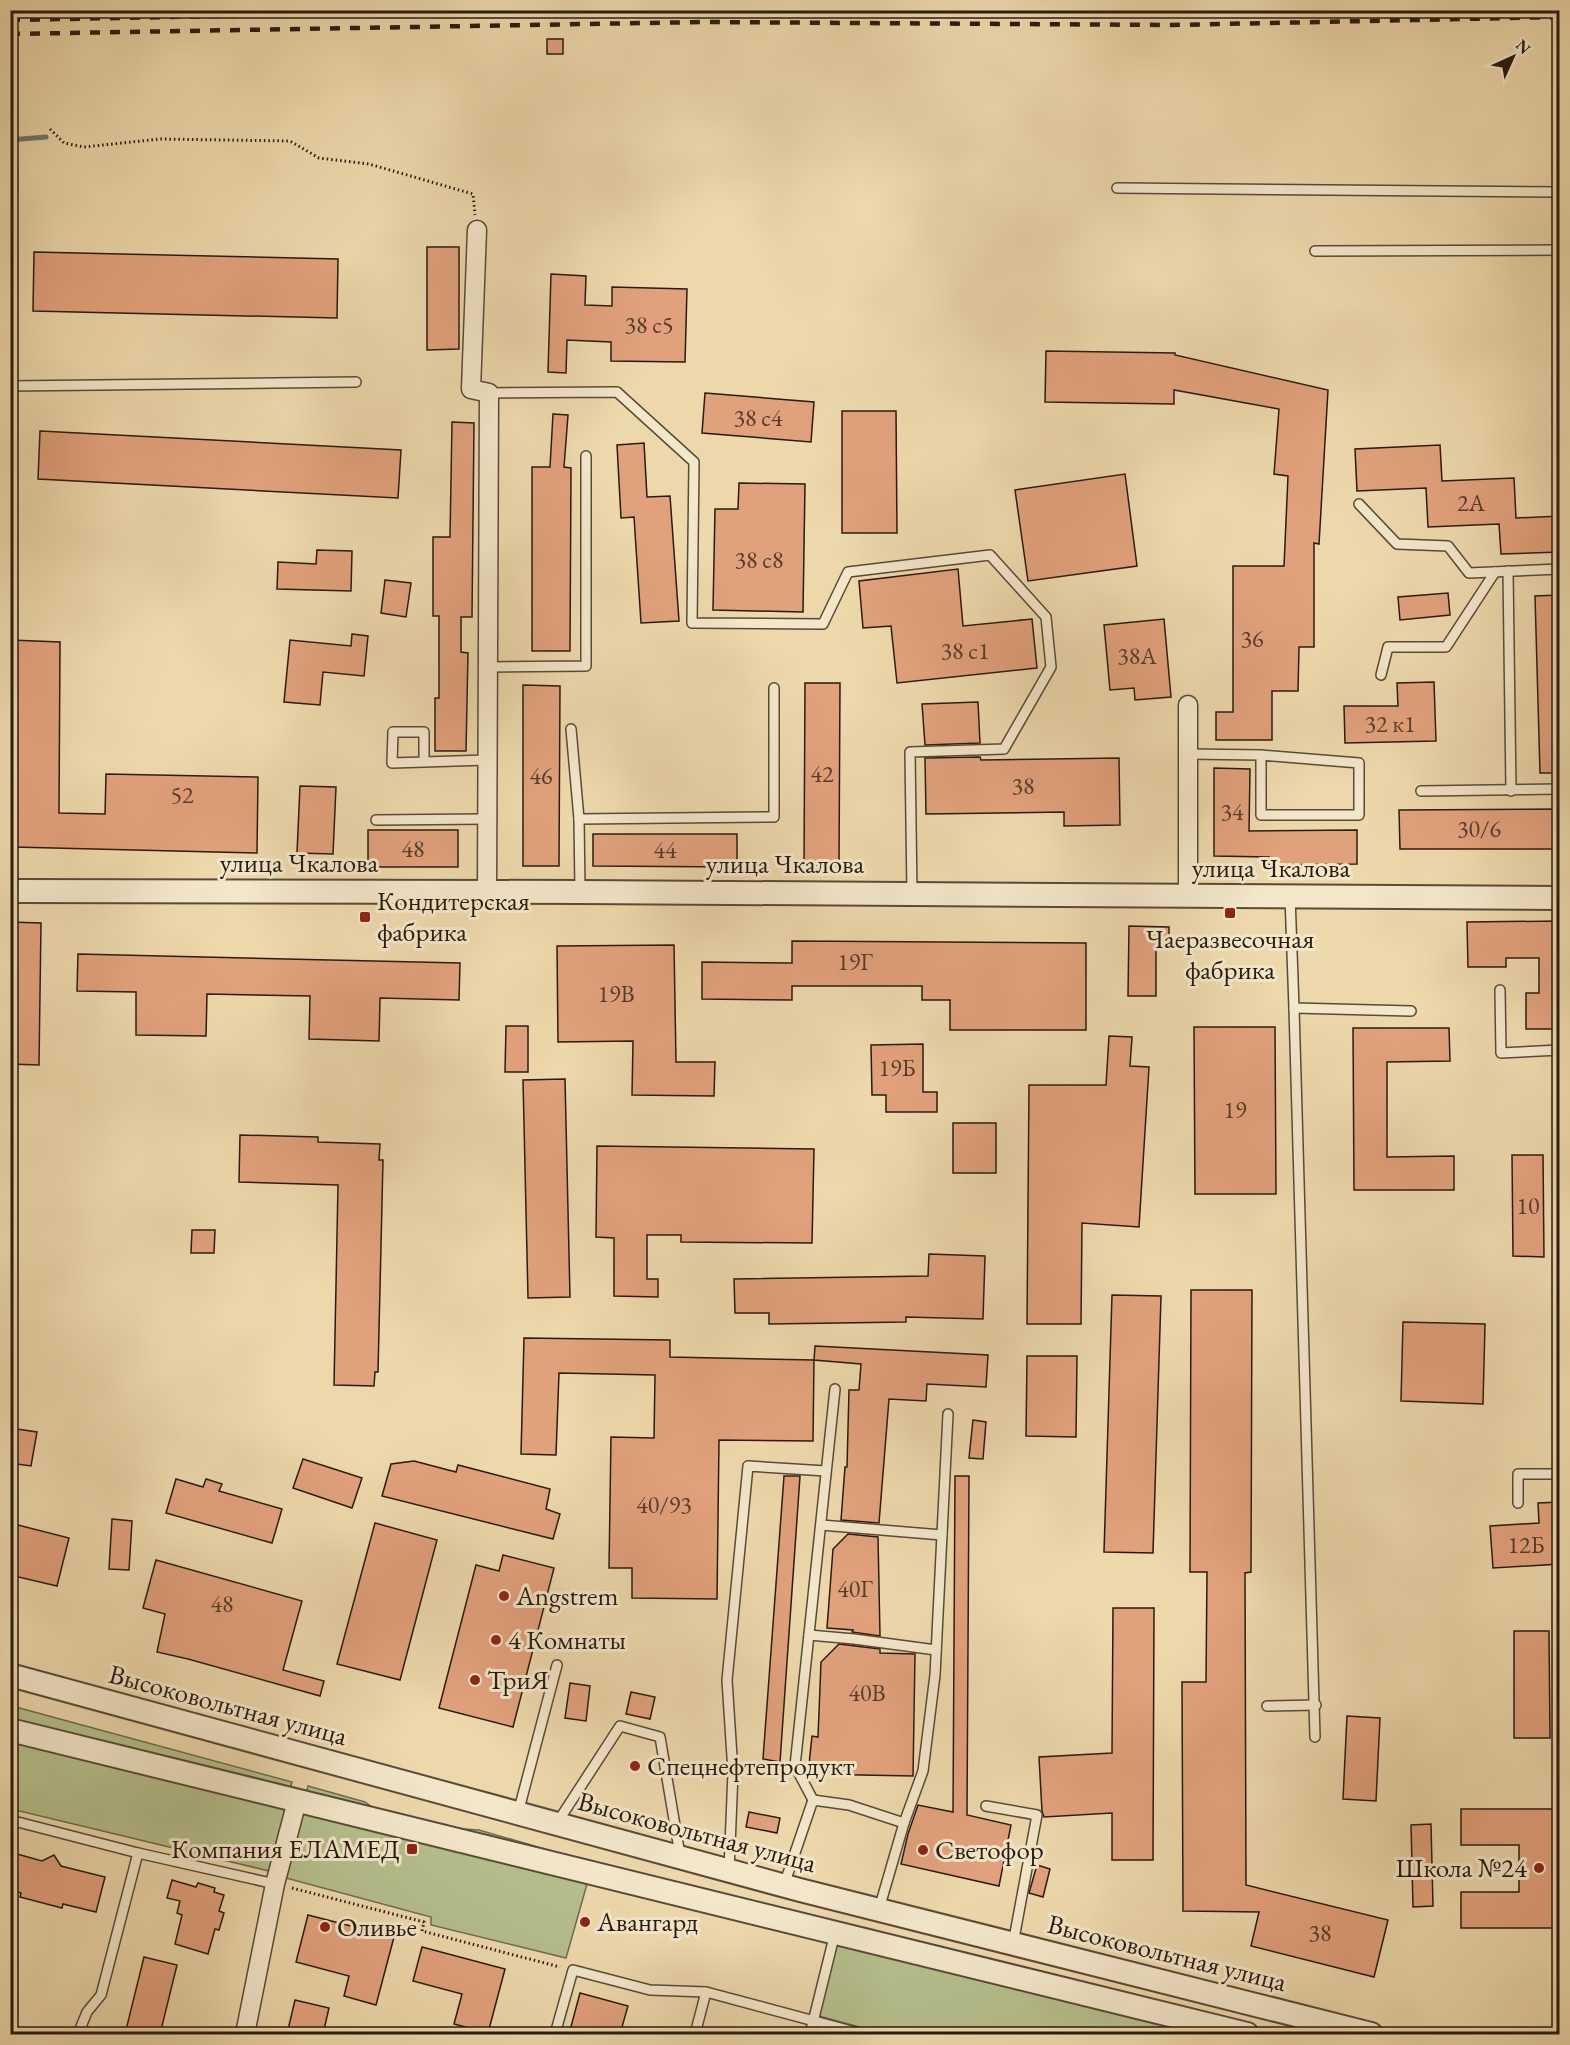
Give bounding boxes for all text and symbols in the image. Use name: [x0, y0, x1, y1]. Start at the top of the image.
north arrow: [1483, 27, 1543, 87]
text: N: [1511, 35, 1535, 59]
house number: 38 с5: [624, 309, 674, 340]
house number: 38 с4: [733, 402, 783, 433]
house number: 2А: [1457, 487, 1485, 518]
house number: 38 с8: [734, 544, 784, 575]
house number: 36: [1240, 623, 1264, 654]
house number: 38 с1: [940, 635, 990, 666]
house number: 38А: [1117, 640, 1157, 671]
house number: 32 к1: [1365, 708, 1415, 739]
house number: 42: [810, 758, 834, 789]
house number: 46: [529, 760, 553, 791]
house number: 38: [1011, 770, 1035, 801]
house number: 52: [170, 779, 194, 810]
house number: 34: [1220, 796, 1244, 827]
house number: 30/6: [1457, 813, 1501, 844]
house number: 48: [401, 833, 425, 864]
house number: 44: [653, 834, 677, 865]
street label: улица Чкалова: [220, 845, 379, 880]
street label: улица Чкалова: [706, 846, 865, 881]
street label: улица Чкалова: [1192, 850, 1351, 885]
place label: Кондитерская фабрика: [377, 883, 530, 949]
marker: Чаеразвесочная фабрика: [1223, 906, 1237, 920]
marker: Кондитерская фабрика: [358, 910, 372, 924]
place label: Чаеразвесочная фабрика: [1146, 921, 1314, 987]
house number: 19Г: [837, 946, 873, 977]
house number: 19В: [597, 978, 635, 1009]
house number: 19Б: [878, 1052, 916, 1083]
house number: 19: [1223, 1094, 1247, 1125]
house number: 10: [1516, 1190, 1540, 1221]
house number: 40/93: [636, 1489, 692, 1520]
house number: 12Б: [1507, 1529, 1545, 1560]
house number: 40Г: [837, 1573, 873, 1604]
place label: Angstrem: [515, 1578, 618, 1613]
house number: 48: [210, 1588, 234, 1619]
marker: Angstrem: [497, 1589, 511, 1603]
place label: 4 Комнаты: [508, 1622, 626, 1657]
marker: 4 Комнаты: [489, 1633, 503, 1647]
street label: Высоковольтная улица: [105, 1656, 351, 1753]
place label: ТриЯ: [487, 1662, 549, 1697]
marker: ТриЯ: [468, 1673, 482, 1687]
house number: 40В: [848, 1677, 886, 1708]
place label: Спецнефтепродукт: [647, 1748, 854, 1783]
marker: Спецнефтепродукт: [628, 1759, 642, 1773]
street label: Высоковольтная улица: [574, 1783, 820, 1880]
place label: Компания ЕЛАМЕД: [171, 1831, 400, 1866]
place label: Светофор: [935, 1832, 1044, 1867]
marker: Компания ЕЛАМЕД: [405, 1842, 419, 1856]
marker: Светофор: [916, 1843, 930, 1857]
place label: Школа №24: [1396, 1850, 1528, 1885]
marker: Школа №24: [1532, 1861, 1546, 1875]
place label: Авангард: [596, 1904, 698, 1939]
street label: Высоковольтная улица: [1044, 1906, 1290, 1999]
place label: Оливье: [337, 1909, 417, 1944]
marker: Авангард: [578, 1915, 592, 1929]
house number: 38: [1308, 1917, 1332, 1948]
marker: Оливье: [318, 1920, 332, 1934]

